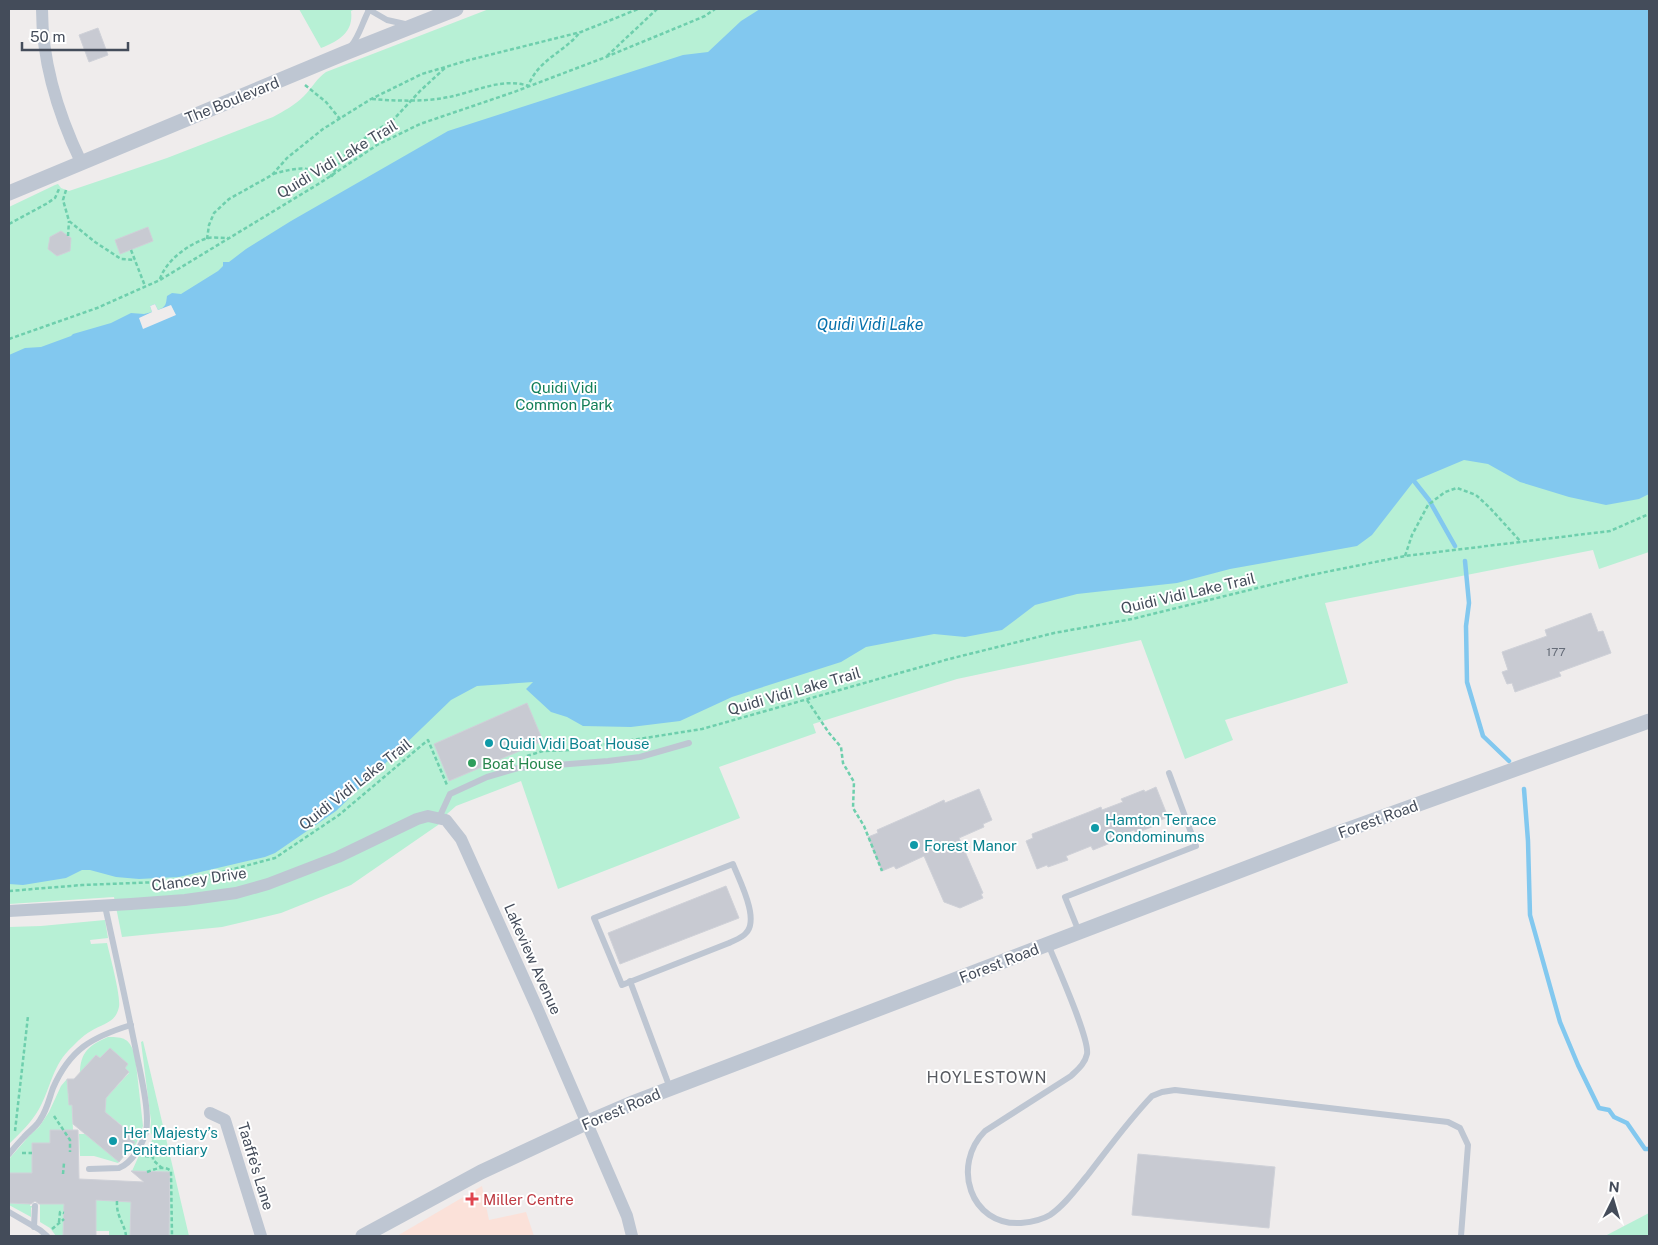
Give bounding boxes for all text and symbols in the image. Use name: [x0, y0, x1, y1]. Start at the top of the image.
scale bar: [22, 20, 129, 52]
text: 50 m: [30, 28, 65, 45]
street label: The Boulevard: [183, 73, 281, 127]
street label: Quidi Vidi Lake Trail: [274, 116, 400, 202]
water label: Quidi Vidi Lake: [817, 315, 924, 334]
park label: Quidi Vidi Common Park: [515, 379, 613, 413]
street label: Quidi Vidi Lake Trail: [1119, 569, 1257, 617]
house number: 177: [1546, 645, 1566, 659]
street label: Quidi Vidi Lake Trail: [726, 664, 862, 718]
street label: Quidi Vidi Lake Trail: [296, 735, 414, 833]
place label: Quidi Vidi Boat House: [499, 735, 650, 752]
marker: Quidi Vidi Boat House: [483, 737, 495, 749]
place label: Boat House: [482, 755, 563, 772]
marker: Boat House: [466, 757, 478, 769]
street label: Forest Road: [1336, 797, 1420, 841]
place label: Hamton Terrace Condominums: [1105, 811, 1217, 845]
marker: Hamton Terrace Condominums: [1089, 822, 1101, 834]
place label: Forest Manor: [924, 837, 1017, 854]
marker: Forest Manor: [908, 839, 920, 851]
street label: Clancey Drive: [150, 864, 248, 894]
street label: Lakeview Avenue: [501, 901, 565, 1017]
street label: Forest Road: [957, 940, 1041, 986]
district label: HOYLESTOWN: [926, 1068, 1048, 1087]
street label: Forest Road: [579, 1085, 663, 1133]
street label: Taaffe's Lane: [235, 1120, 277, 1212]
place label: Her Majesty’s Penitentiary: [123, 1124, 218, 1158]
marker: Her Majesty’s Penitentiary: [107, 1135, 119, 1147]
north arrow: [1588, 1175, 1638, 1225]
text: N: [1608, 1179, 1620, 1195]
place label: Miller Centre: [483, 1191, 574, 1208]
marker: Miller Centre: [465, 1192, 479, 1206]

